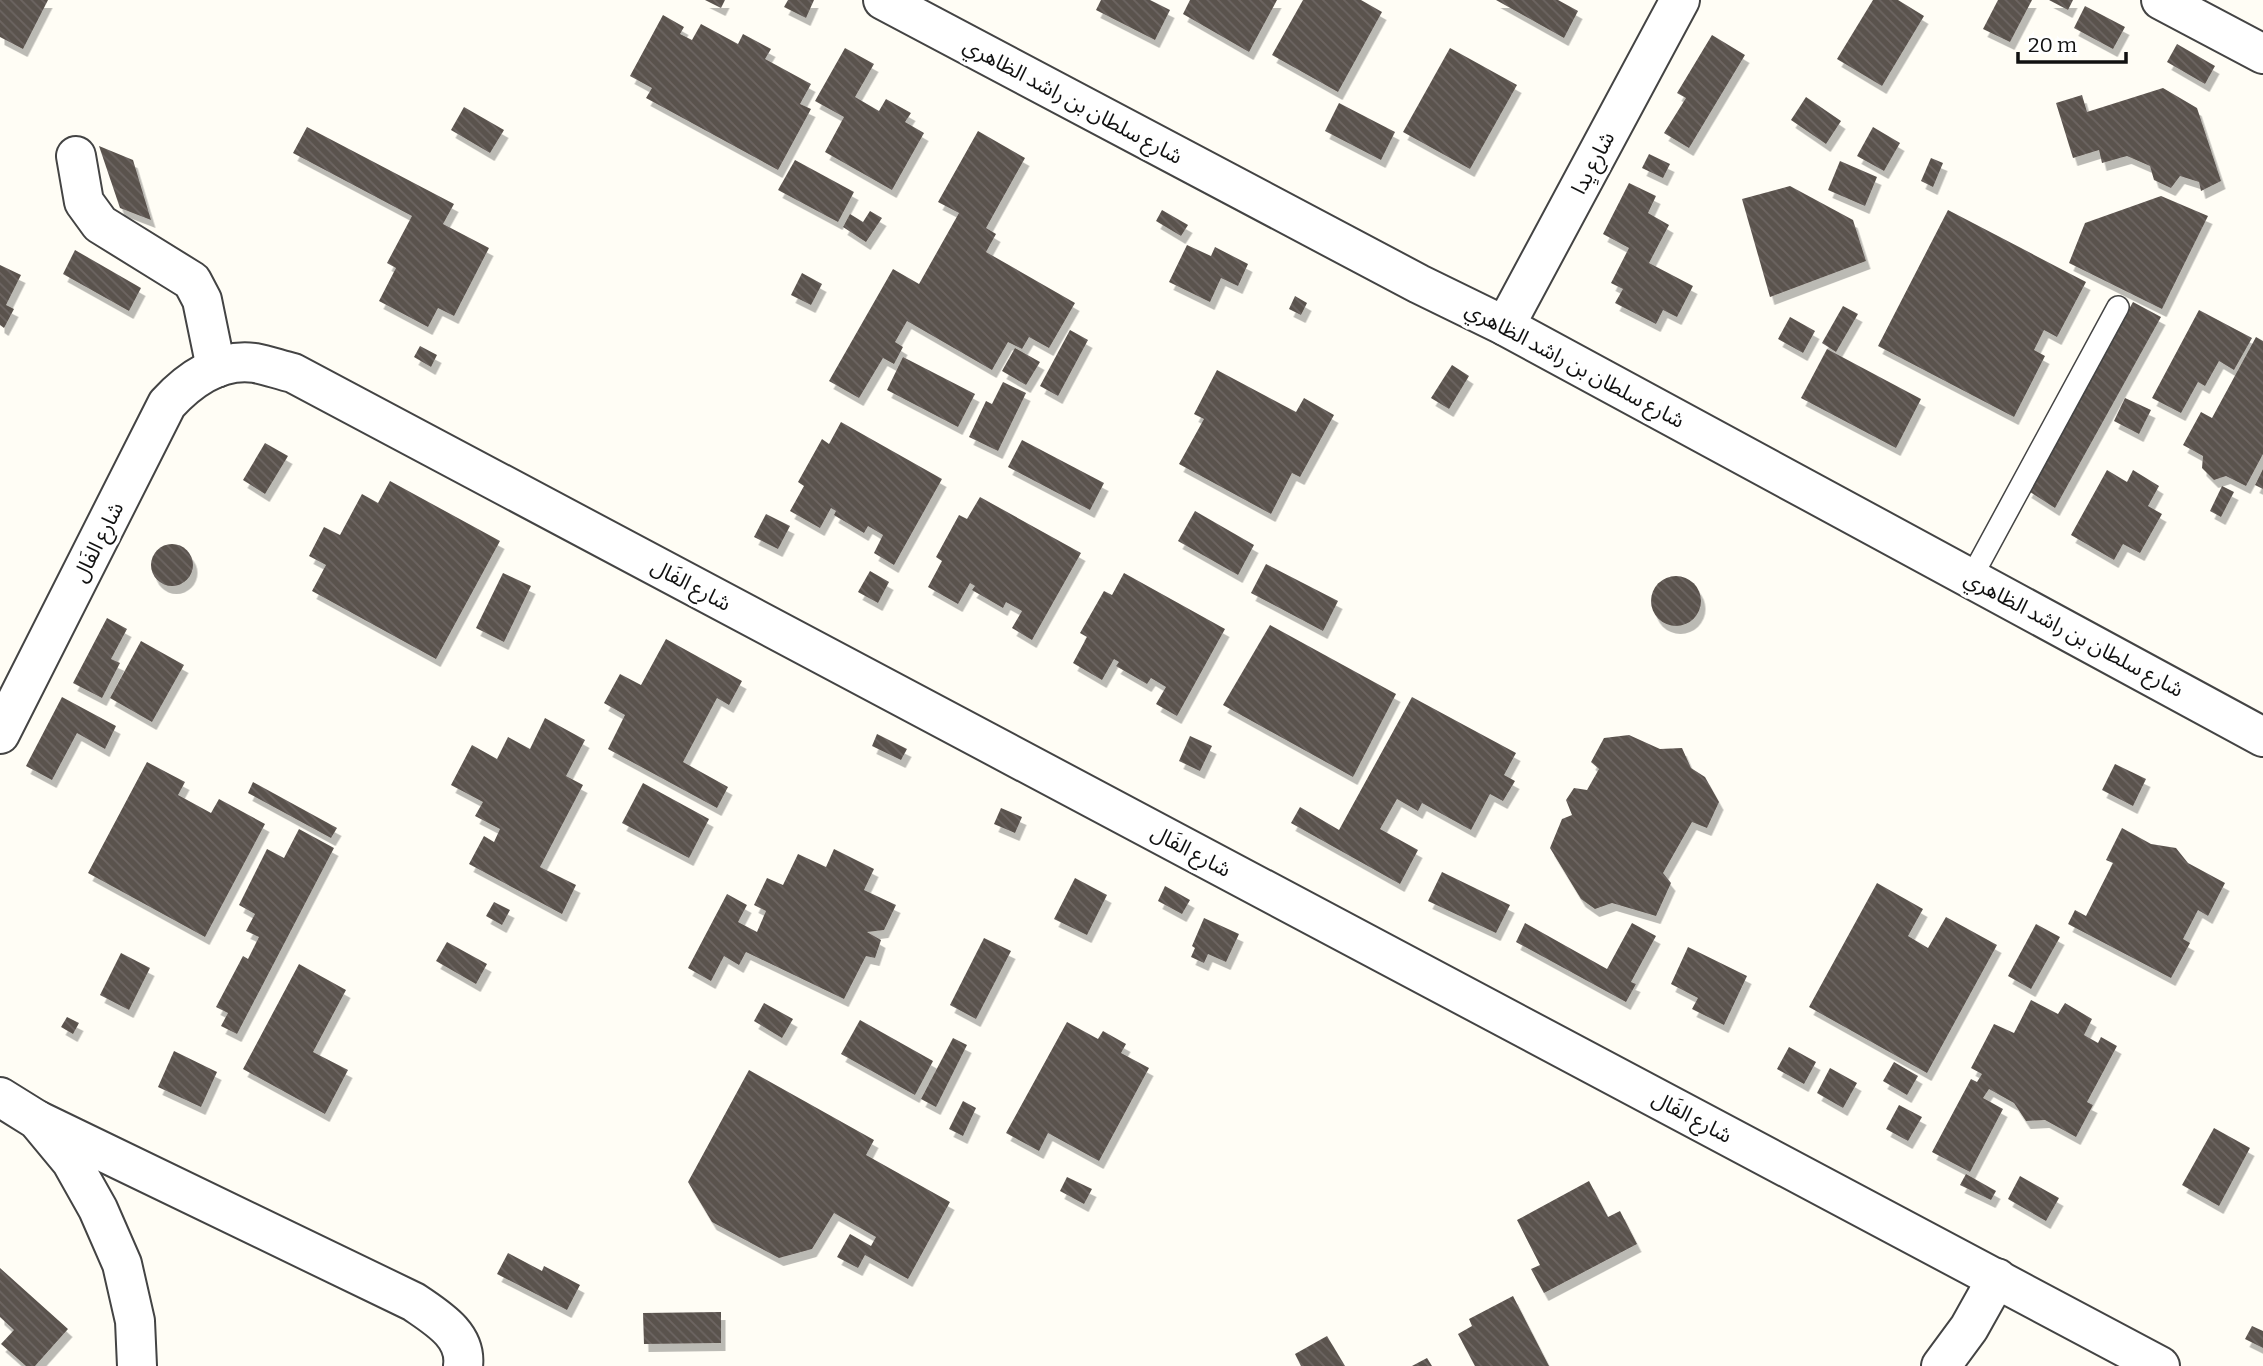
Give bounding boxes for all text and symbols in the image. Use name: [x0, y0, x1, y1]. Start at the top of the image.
scale bar: [2018, 21, 2126, 65]
street label: شارع سلطان بن راشد الظاهري: [958, 32, 1187, 172]
text: 20 m: [2028, 32, 2077, 58]
street label: شارع يِدا: [1566, 127, 1622, 200]
street label: شارع سلطان بن راشد الظاهري: [1460, 296, 1689, 436]
street label: شارع الفَال: [67, 497, 131, 587]
street label: شارع الفَال: [646, 553, 735, 619]
street label: شارع سلطان بن راشد الظاهري: [1959, 565, 2188, 705]
street label: شارع الفَال: [1146, 819, 1235, 885]
street label: شارع الفَال: [1647, 1085, 1736, 1151]

